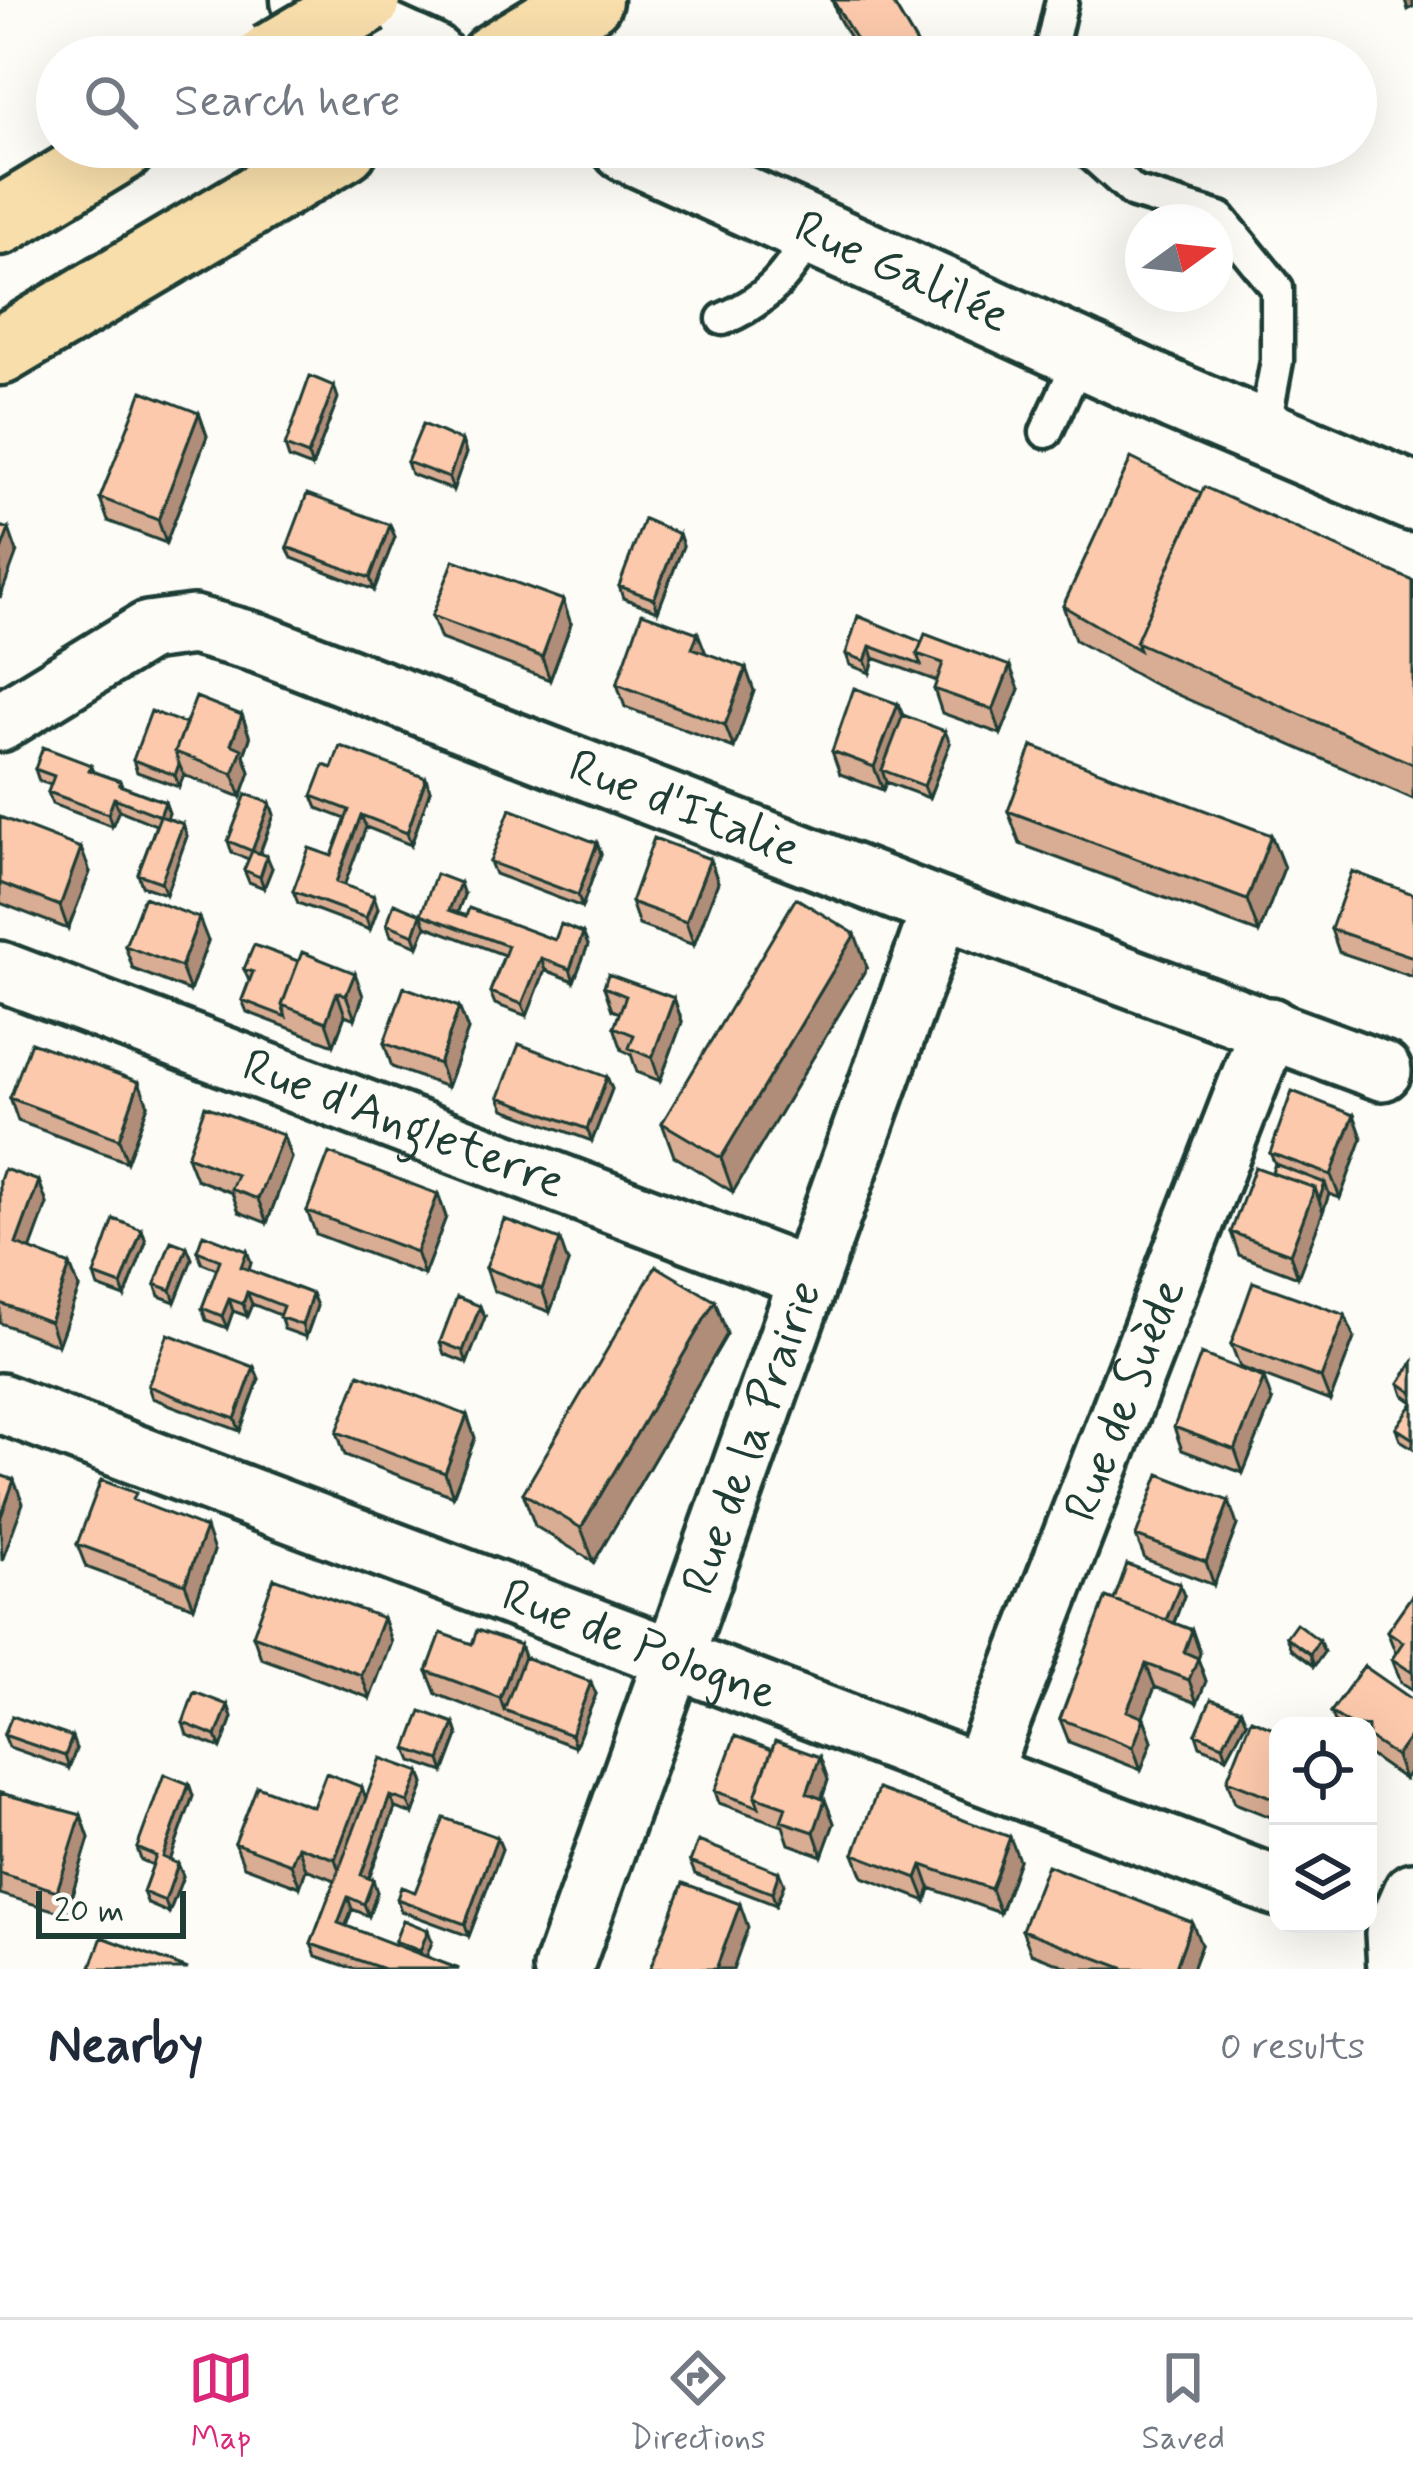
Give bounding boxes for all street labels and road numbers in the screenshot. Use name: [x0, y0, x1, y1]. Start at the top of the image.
street label: Rue Galilée: [784, 196, 1019, 349]
street label: Rue d'Italie: [560, 735, 809, 882]
street label: Rue d'Angleterre: [234, 1035, 574, 1214]
street label: Rue de Suède: [1050, 1270, 1201, 1530]
street label: Rue de la Prairie: [667, 1272, 837, 1603]
street label: Rue de Pologne: [493, 1565, 786, 1726]

